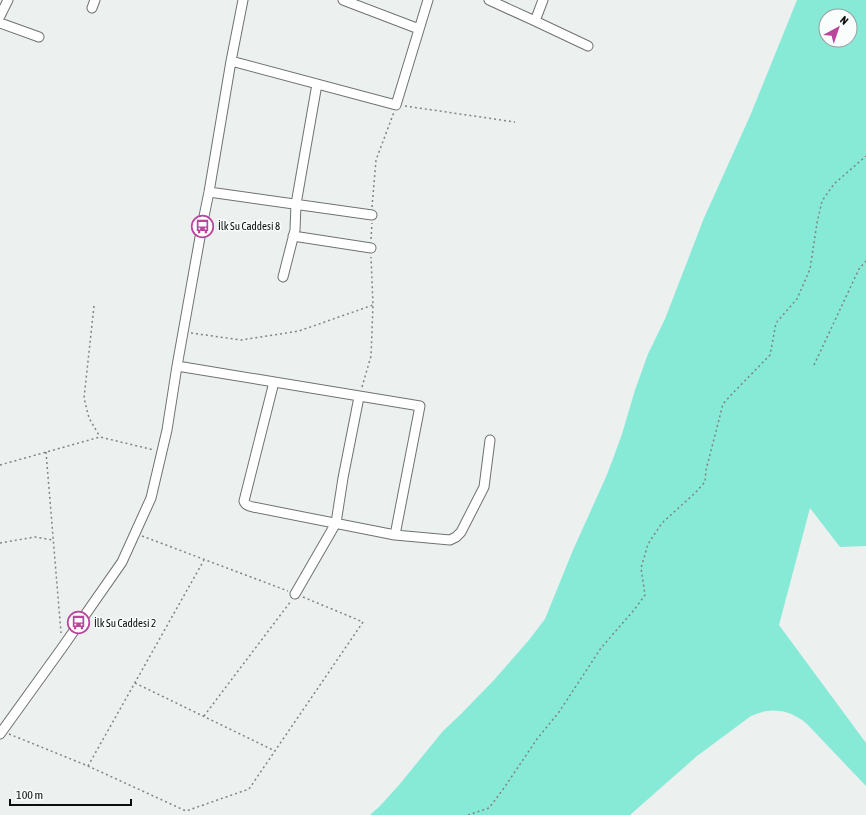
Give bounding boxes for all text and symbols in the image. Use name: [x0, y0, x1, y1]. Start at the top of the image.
north arrow: [818, 8, 858, 48]
text: N: [838, 14, 851, 27]
bus stop icon: İlk Su Caddesi 8: [189, 213, 215, 239]
place label: İlk Su Caddesi 8: [218, 220, 280, 232]
bus stop icon: İlk Su Caddesi 2: [66, 610, 92, 636]
place label: İlk Su Caddesi 2: [94, 617, 156, 629]
scale bar: [10, 781, 131, 807]
text: 100 m: [16, 788, 43, 802]

